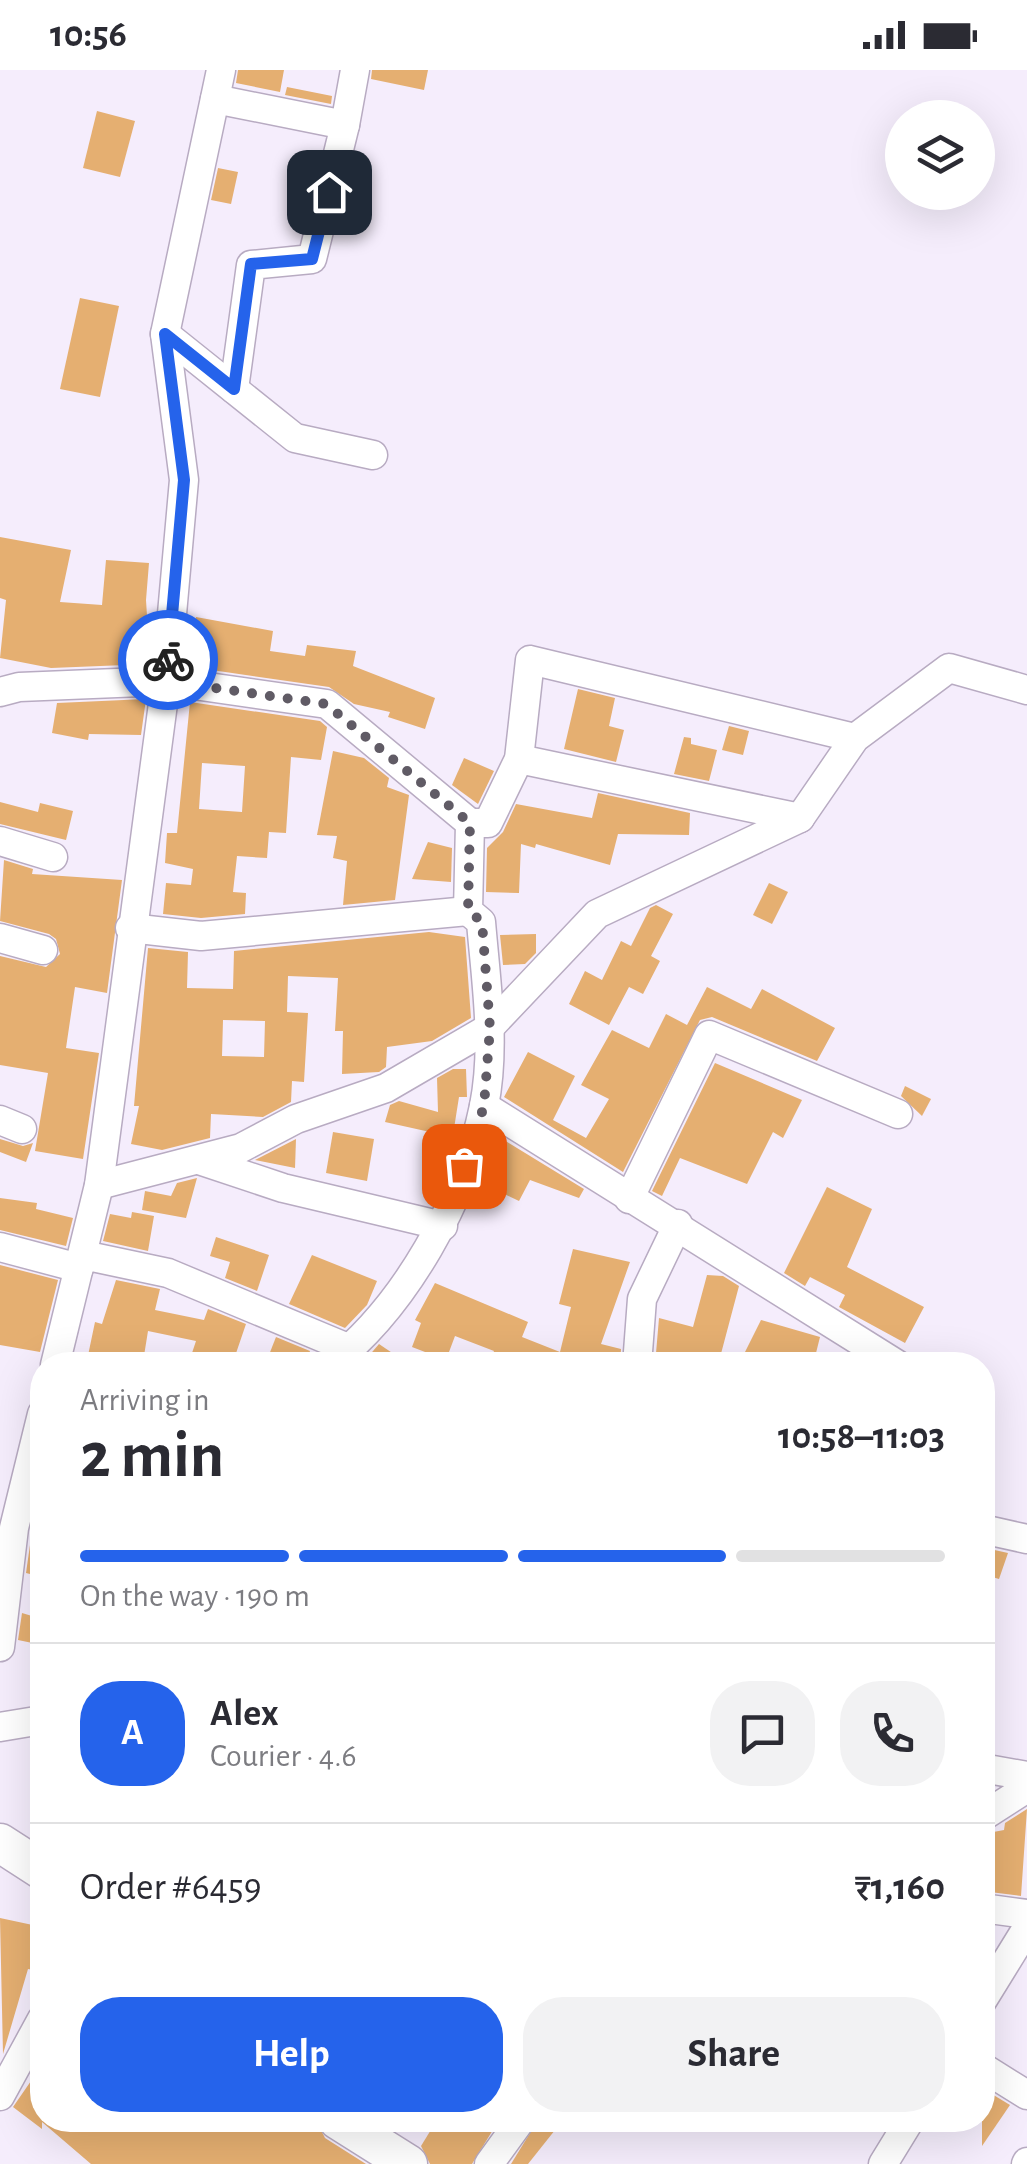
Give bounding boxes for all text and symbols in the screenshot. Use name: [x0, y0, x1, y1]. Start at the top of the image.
text: 10:56: [50, 16, 127, 54]
map controls: [885, 100, 995, 210]
button: layers: [885, 100, 995, 210]
pin: [287, 150, 372, 235]
icon: home: [302, 165, 357, 220]
courier: [118, 610, 218, 710]
icon: bike: [141, 633, 196, 688]
pin: [422, 1124, 507, 1209]
icon: bag: [437, 1139, 492, 1194]
text: Arriving in: [80, 1384, 209, 1416]
text: 10:58–11:03: [778, 1418, 945, 1456]
text: 2 min: [80, 1424, 224, 1489]
text: On the way · 190 m: [80, 1580, 310, 1612]
button: chat: [710, 1681, 815, 1786]
button: phone: [840, 1681, 945, 1786]
text: Alex: [210, 1695, 279, 1733]
text: A: [121, 1714, 144, 1752]
text: Courier · 4.6: [210, 1740, 357, 1772]
text: Order #6459: [80, 1869, 262, 1907]
text: ₹1,160: [855, 1869, 945, 1907]
button: Help: [80, 1997, 503, 2112]
button: Share: [523, 1997, 945, 2112]

